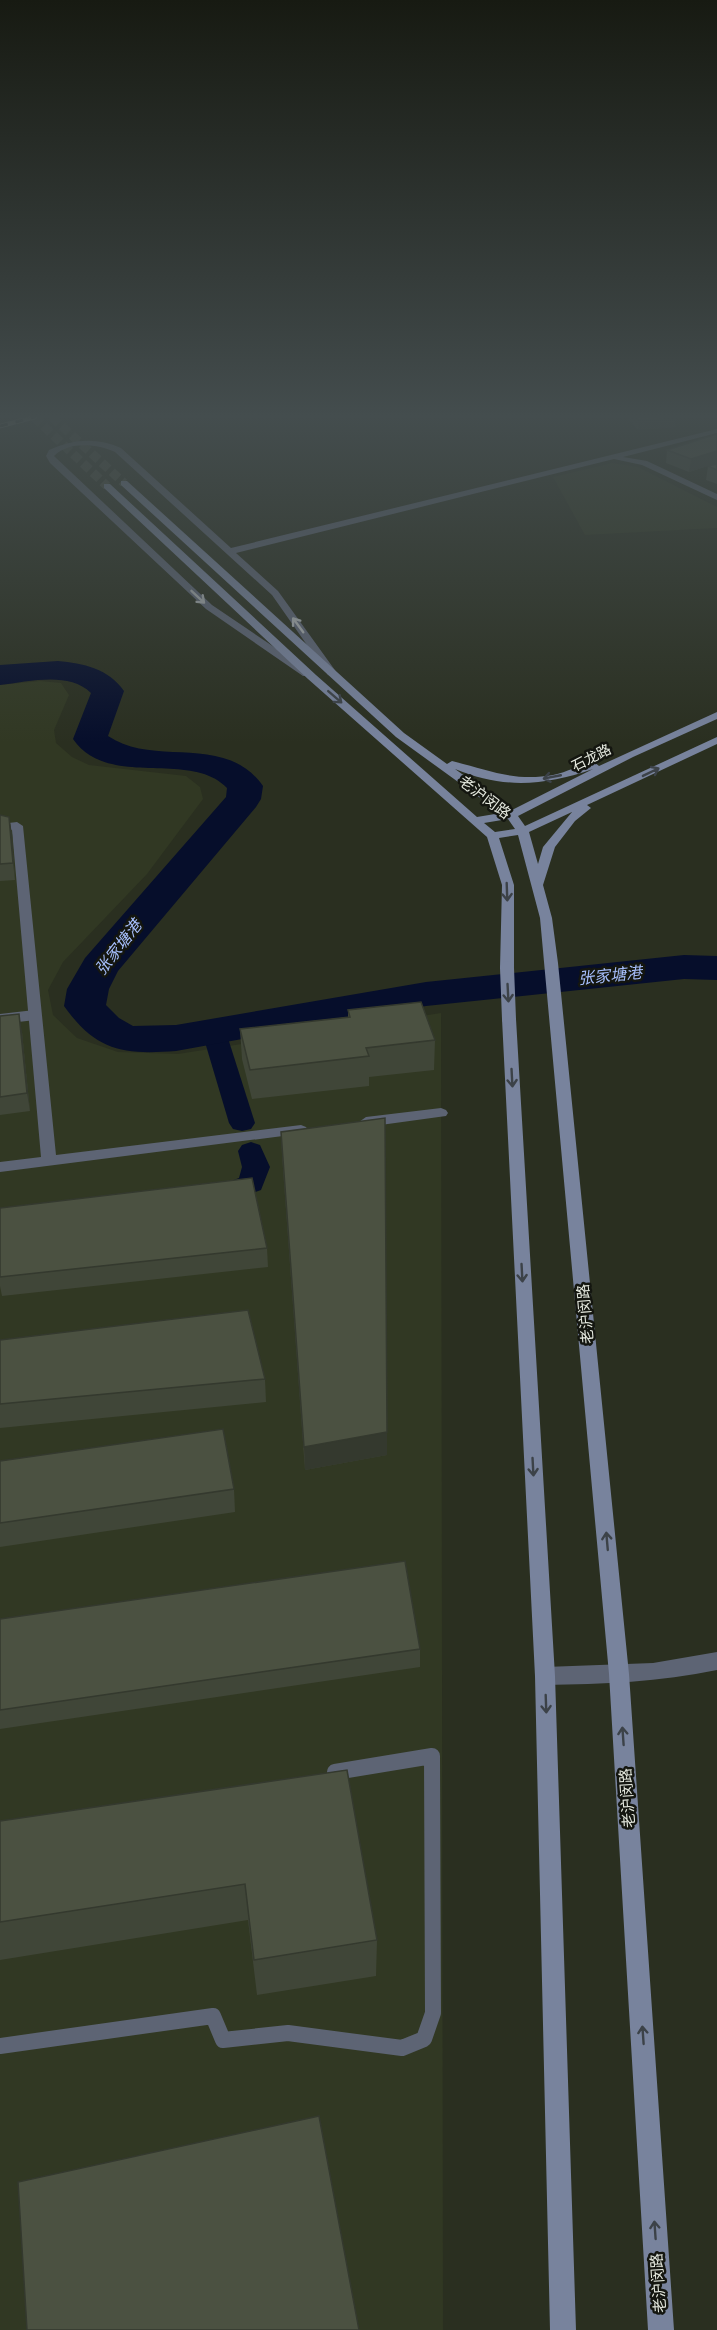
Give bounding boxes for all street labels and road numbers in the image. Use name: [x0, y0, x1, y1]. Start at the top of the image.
street label: 石龙路: [568, 739, 614, 775]
street label: 老沪闵路: [455, 771, 515, 823]
street label: 老沪闵路: [572, 1283, 598, 1345]
street label: 老沪闵路: [614, 1767, 640, 1829]
street label: 老沪闵路: [645, 2252, 671, 2314]

